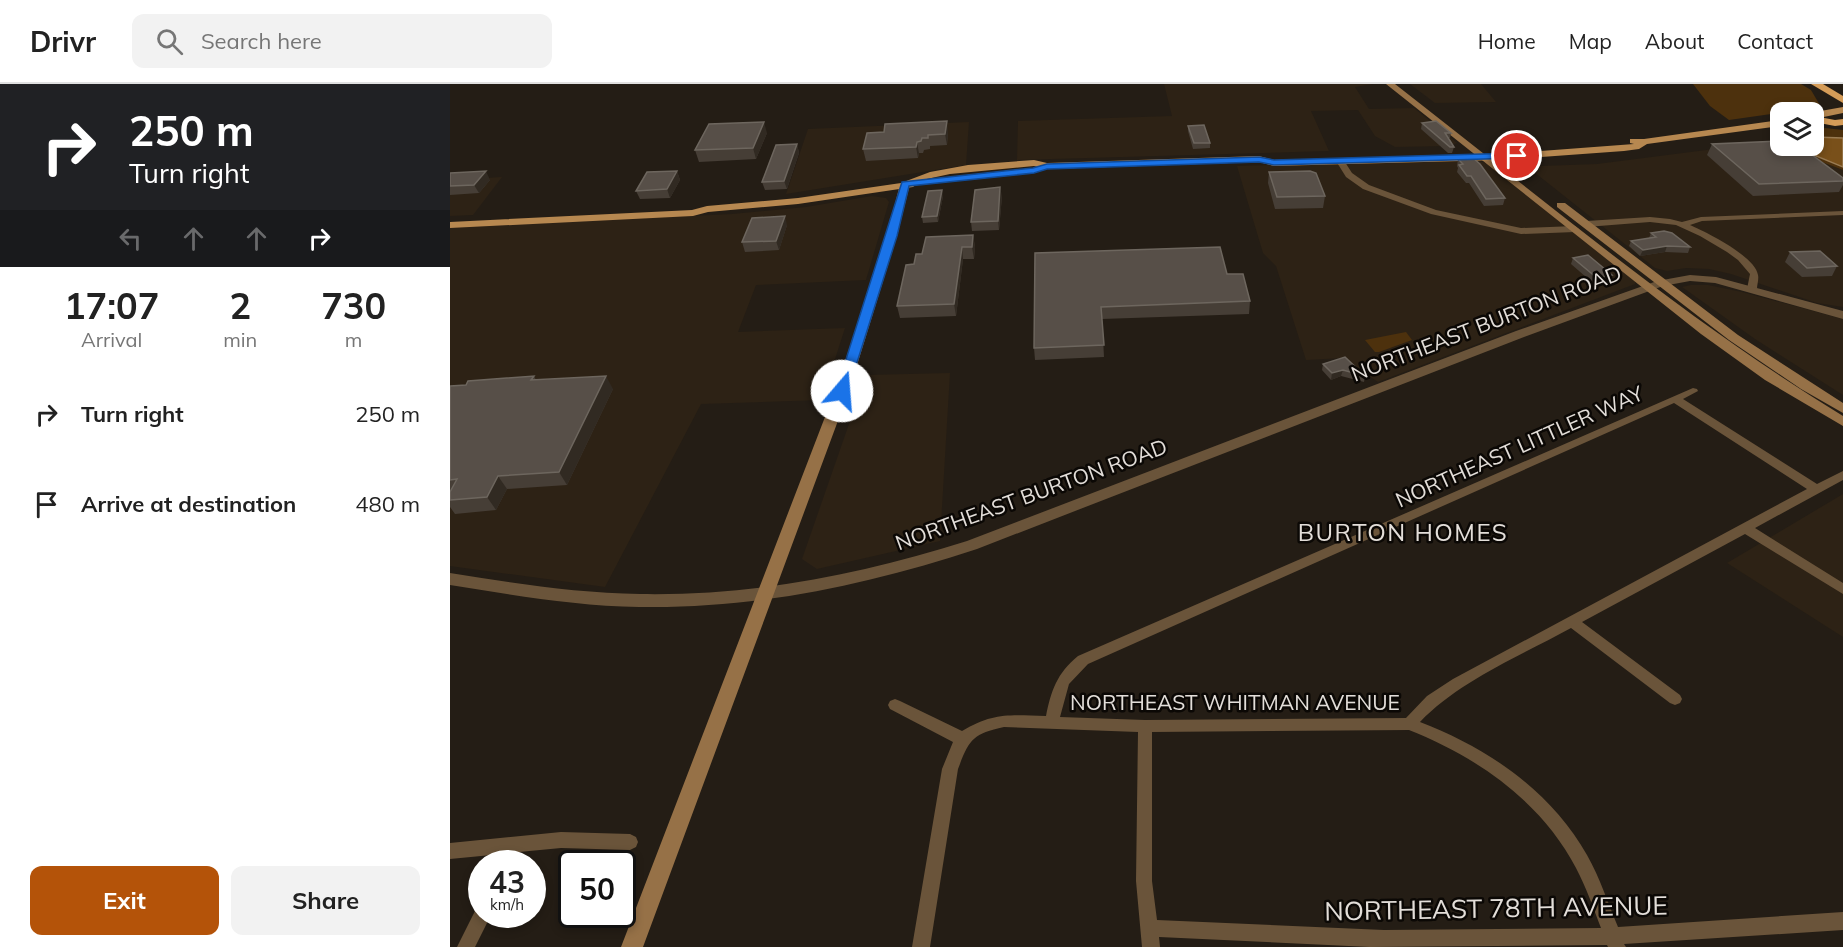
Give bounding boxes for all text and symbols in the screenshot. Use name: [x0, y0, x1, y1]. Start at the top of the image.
search box: [132, 14, 552, 68]
text: Drivr: [30, 24, 96, 59]
icon: search: [153, 25, 186, 58]
text: Search here: [201, 27, 322, 55]
text: Home: [1478, 28, 1536, 54]
text: Map: [1569, 28, 1612, 54]
text: About: [1645, 28, 1704, 54]
text: Contact: [1737, 28, 1813, 54]
map controls: [1770, 102, 1824, 156]
button: layers: [1770, 102, 1824, 156]
text: 250 m: [129, 104, 254, 157]
icon: right: [30, 108, 108, 186]
pin: [1491, 130, 1542, 181]
icon: arrive: [1500, 139, 1533, 172]
text: Turn right: [129, 156, 249, 190]
icon: left: [114, 222, 147, 255]
icon: ahead: [177, 222, 210, 255]
icon: ahead: [240, 222, 273, 255]
icon: right: [303, 222, 336, 255]
street label: NORTHEAST BURTON ROAD: [1347, 259, 1625, 387]
text: 17:07: [64, 283, 159, 328]
text: 2: [229, 283, 251, 328]
text: 730: [321, 283, 386, 328]
text: Arrival: [81, 327, 142, 352]
text: min: [223, 327, 257, 352]
text: m: [345, 327, 362, 352]
position arrow: [810, 359, 874, 423]
street label: NORTHEAST LITTLER WAY: [1391, 379, 1647, 512]
icon: right: [30, 398, 63, 431]
text: Turn right: [81, 400, 184, 428]
text: 250 m: [355, 400, 420, 428]
street label: NORTHEAST BURTON ROAD: [892, 433, 1170, 555]
icon: arrive: [30, 488, 63, 521]
text: Arrive at destination: [81, 490, 296, 518]
text: 480 m: [355, 490, 420, 518]
district label: BURTON HOMES: [1298, 517, 1508, 547]
street label: NORTHEAST WHITMAN AVENUE: [1070, 689, 1400, 715]
speed limit sign: 50: [558, 850, 636, 928]
text: 43: [489, 863, 525, 901]
button: Exit: [30, 866, 219, 935]
button: Share: [231, 866, 420, 935]
street label: NORTHEAST 78TH AVENUE: [1324, 889, 1668, 927]
text: km/h: [490, 895, 524, 914]

